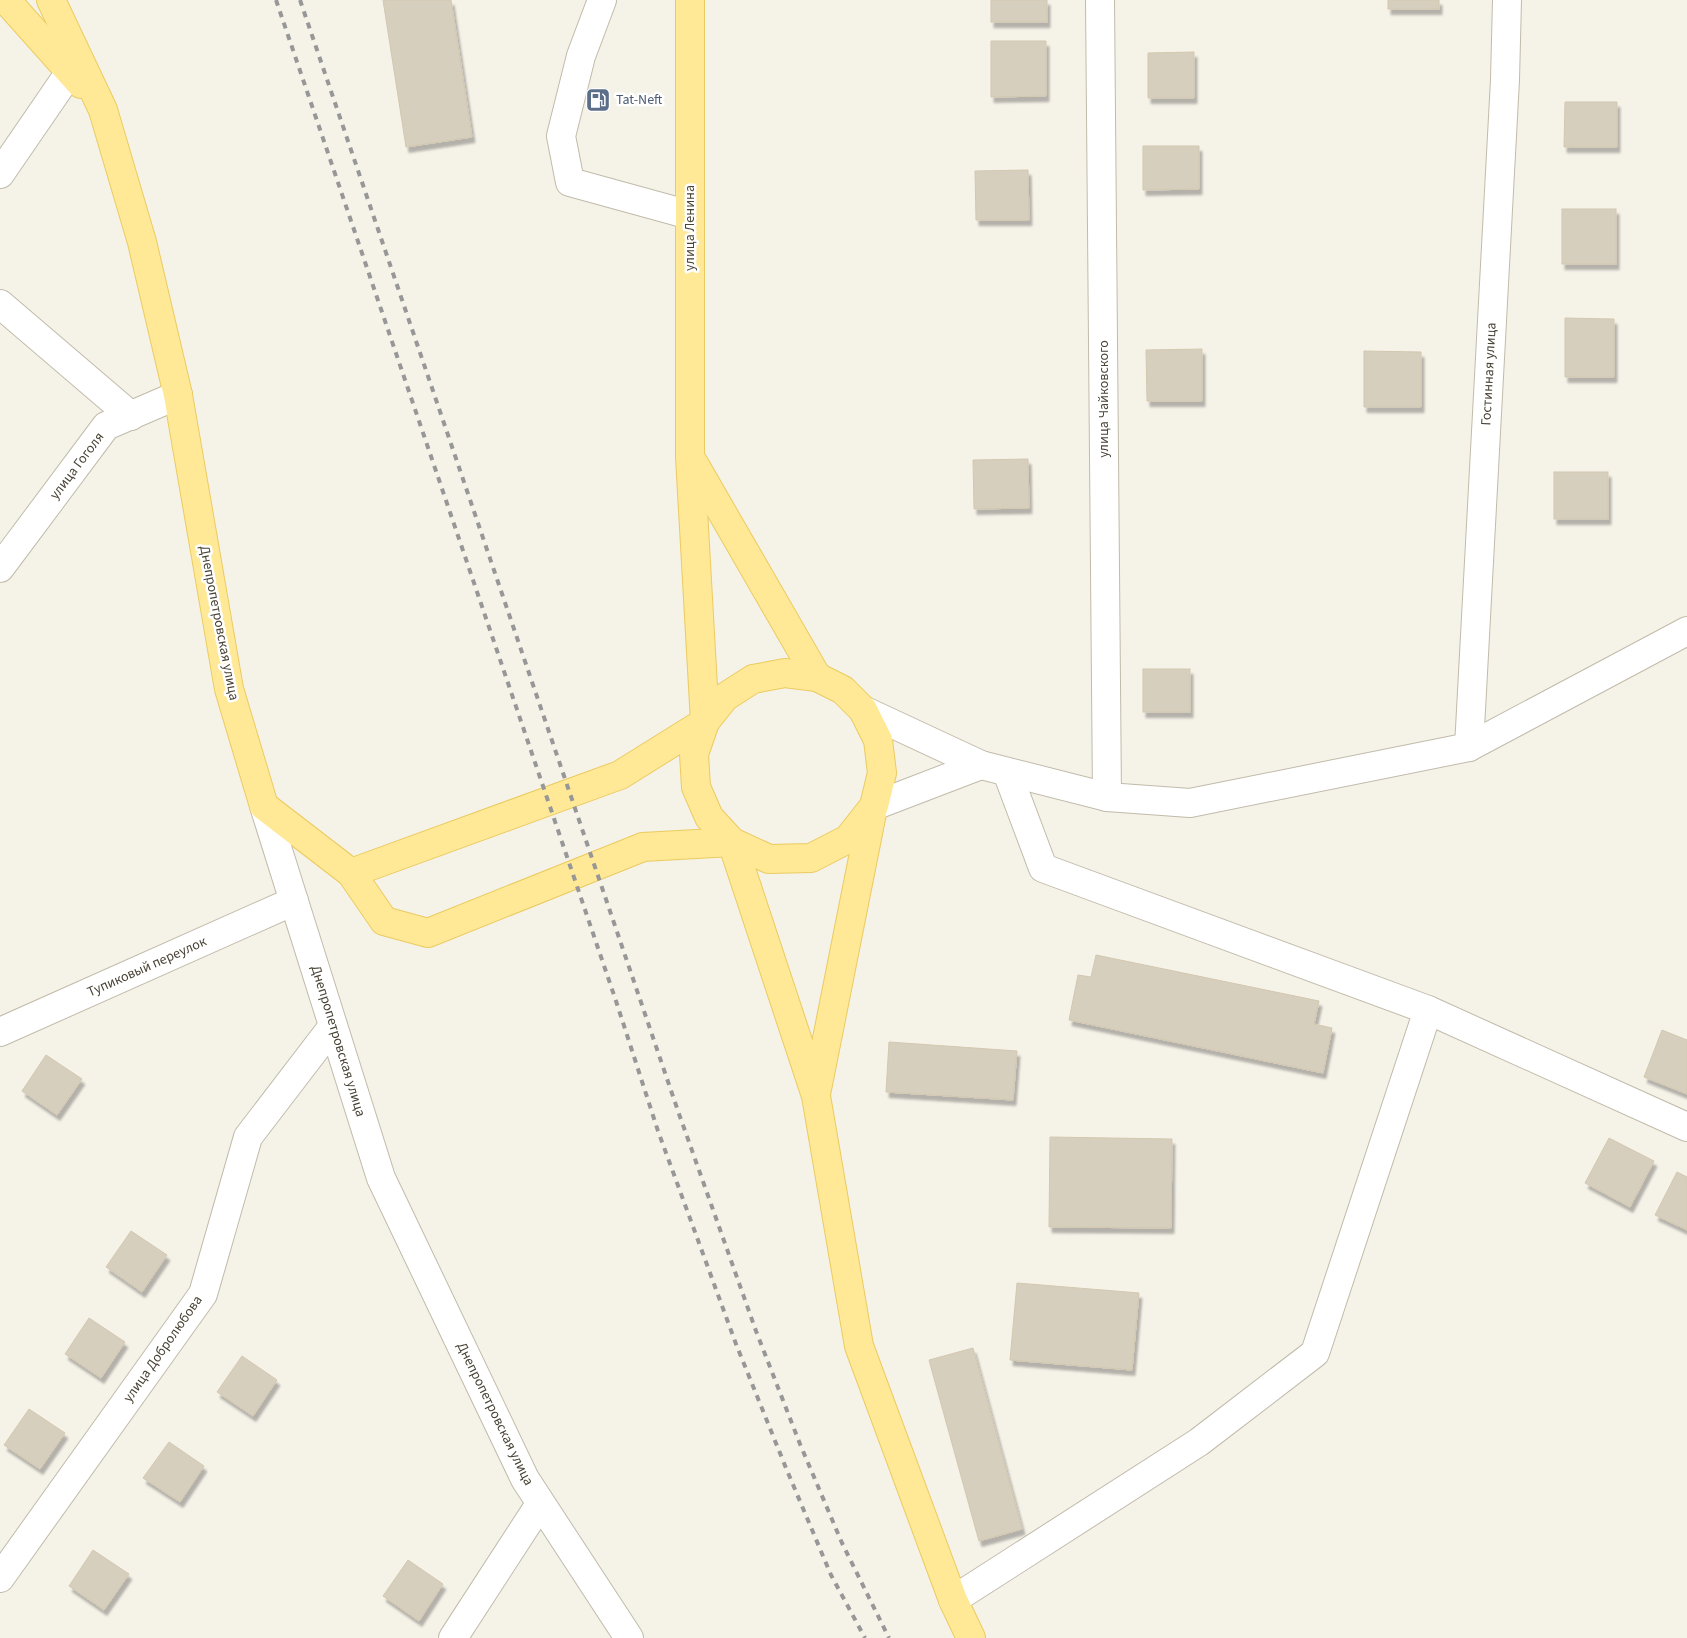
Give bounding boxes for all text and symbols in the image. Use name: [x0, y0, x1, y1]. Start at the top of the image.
fuel station icon: Tat-Neft: [585, 87, 611, 113]
place label: Tat-Neft: [616, 90, 663, 110]
street label: улица Ленина: [680, 185, 700, 271]
street label: Гостинная улица: [1476, 322, 1502, 426]
street label: улица Чайковского: [1094, 340, 1114, 458]
street label: улица Гоголя: [45, 428, 109, 504]
street label: Днепропетровская улица: [194, 544, 244, 702]
street label: Тупиковый переулок: [84, 932, 210, 1002]
street label: Днепропетровская улица: [305, 963, 371, 1119]
street label: улица Добролюбова: [119, 1292, 207, 1406]
street label: Днепропетровская улица: [452, 1339, 538, 1489]

